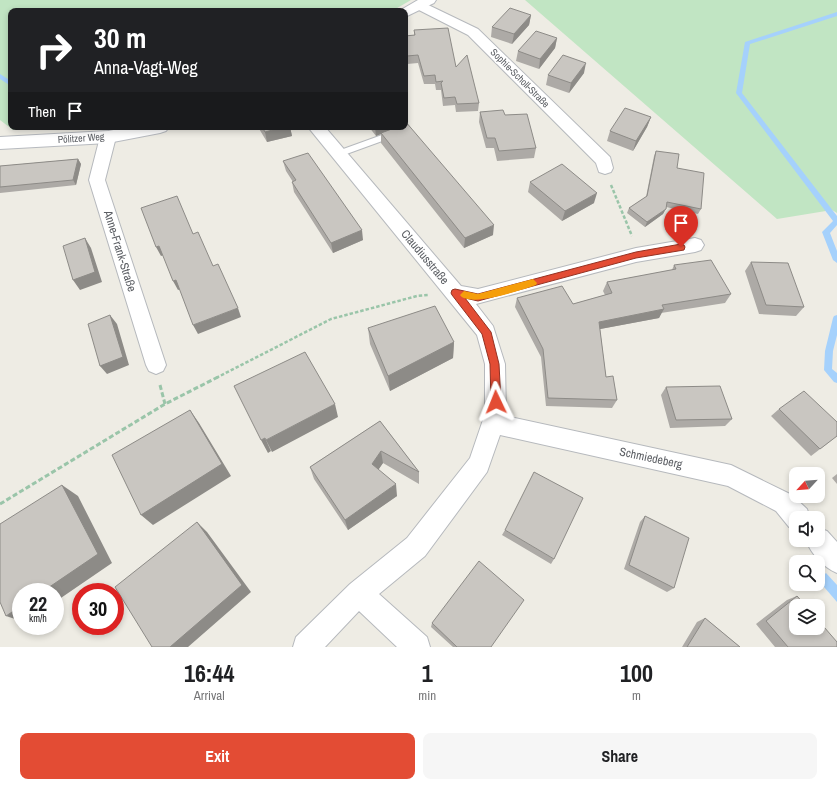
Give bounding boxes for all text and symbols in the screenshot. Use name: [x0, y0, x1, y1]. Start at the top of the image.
text: 30 m: [94, 19, 146, 57]
icon: right: [28, 24, 80, 76]
street label: Sophie-Scholl-Straße: [488, 46, 553, 111]
text: Anna-Vagt-Weg: [94, 55, 198, 80]
icon: arrive: [64, 100, 86, 122]
text: Then: [28, 101, 56, 122]
street label: Pölitzer Weg: [57, 130, 105, 146]
pin: [664, 206, 698, 247]
street label: Anne-Frank-Straße: [100, 207, 140, 294]
icon: arrive: [670, 212, 692, 234]
street label: Claudiusstraße: [397, 226, 453, 288]
position arrow: [475, 381, 517, 423]
street label: Schmiedeberg: [618, 444, 684, 473]
north arrow: [789, 467, 825, 503]
map controls: [789, 467, 825, 635]
button: sound: [789, 511, 825, 547]
button: search: [789, 555, 825, 591]
speed limit sign: 30: [72, 583, 124, 635]
text: 22: [29, 590, 47, 617]
button: layers: [789, 599, 825, 635]
text: km/h: [29, 612, 47, 625]
text: 16:44: [184, 657, 234, 689]
text: 1: [422, 657, 433, 689]
text: 100: [620, 657, 653, 689]
text: Arrival: [194, 687, 225, 704]
text: min: [418, 687, 436, 704]
text: m: [632, 687, 641, 704]
button: Exit: [20, 733, 415, 779]
button: Share: [423, 733, 817, 779]

